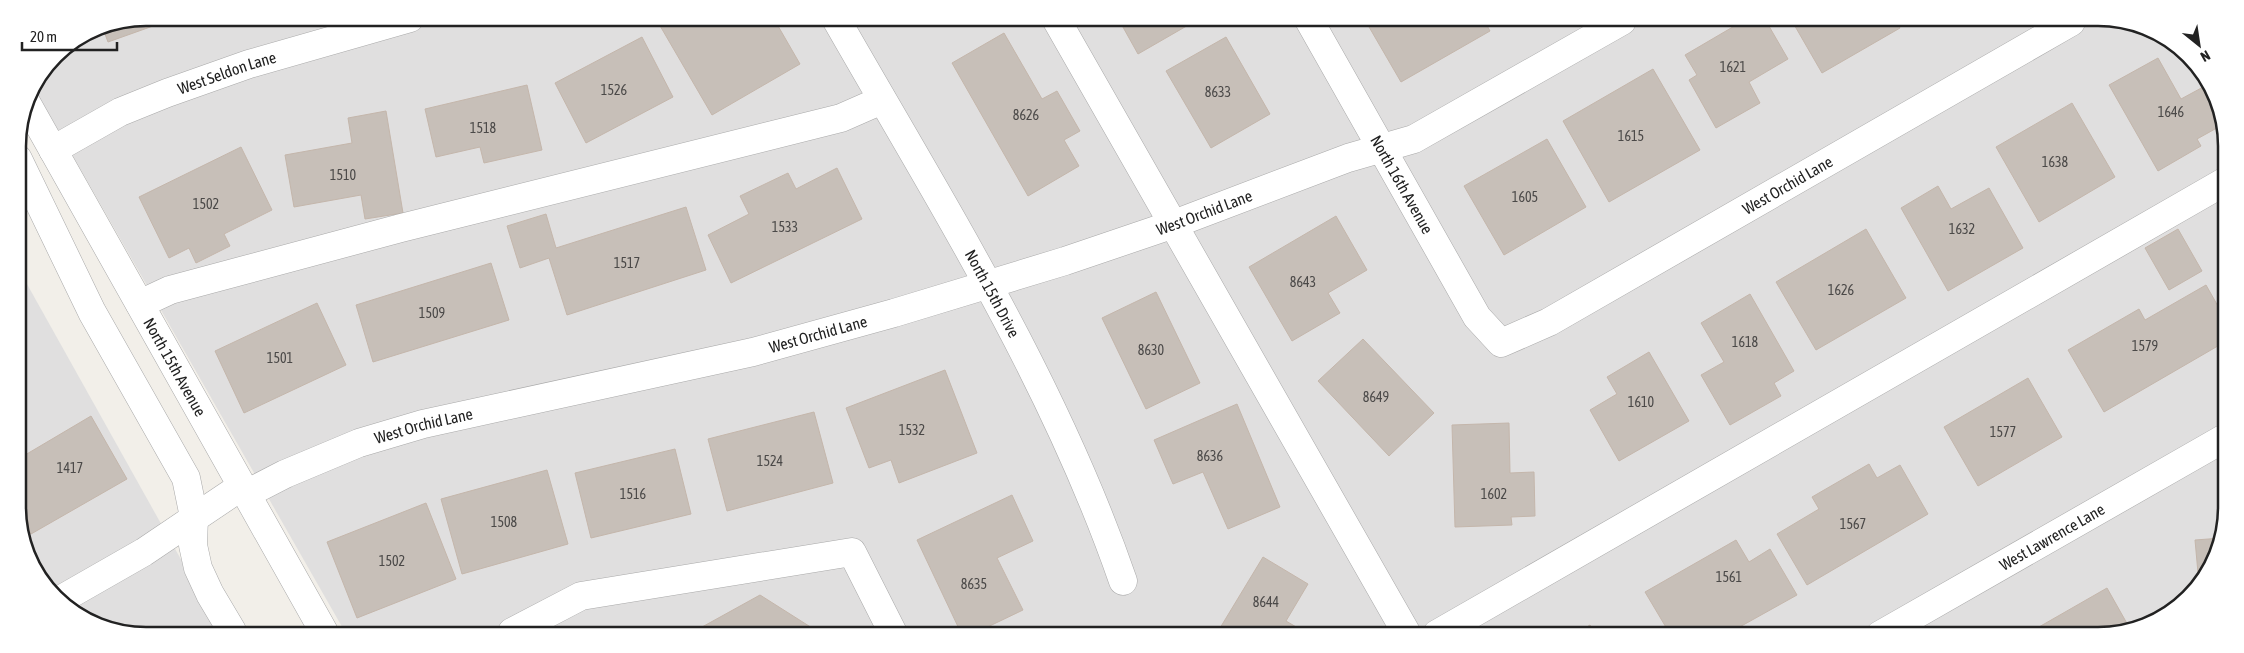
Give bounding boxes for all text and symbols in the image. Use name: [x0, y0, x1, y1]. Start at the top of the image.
scale bar: [22, 20, 118, 52]
north arrow: [2174, 20, 2224, 70]
text: 20 m: [30, 28, 57, 45]
text: N: [2198, 47, 2213, 65]
street label: West Seldon Lane: [175, 48, 278, 98]
house number: 1621: [1720, 59, 1746, 75]
house number: 1526: [601, 82, 628, 98]
house number: 8633: [1205, 84, 1231, 100]
house number: 1646: [2158, 104, 2185, 120]
house number: 8626: [1013, 107, 1040, 123]
house number: 1518: [470, 120, 497, 136]
house number: 1615: [1618, 128, 1644, 144]
street label: North 16th Avenue: [1367, 132, 1437, 237]
street label: West Orchid Lane: [1739, 152, 1836, 218]
house number: 1638: [2042, 154, 2069, 170]
house number: 1510: [330, 167, 357, 183]
street label: West Orchid Lane: [1154, 186, 1255, 238]
house number: 1605: [1512, 189, 1538, 205]
house number: 1502: [193, 196, 219, 212]
house number: 1533: [772, 219, 798, 235]
house number: 1632: [1949, 221, 1975, 237]
street label: North 15th Drive: [962, 247, 1023, 340]
house number: 1517: [614, 255, 640, 271]
house number: 8643: [1290, 274, 1316, 290]
house number: 1626: [1828, 282, 1855, 298]
house number: 1509: [419, 305, 445, 321]
street label: West Orchid Lane: [767, 312, 869, 356]
street label: North 15th Avenue: [140, 315, 210, 419]
house number: 1618: [1732, 334, 1759, 350]
house number: 1579: [2132, 338, 2158, 354]
house number: 8630: [1138, 342, 1165, 358]
house number: 1501: [267, 350, 293, 366]
house number: 8649: [1363, 389, 1389, 405]
house number: 1610: [1628, 394, 1655, 410]
street label: West Orchid Lane: [372, 404, 474, 447]
house number: 1532: [899, 422, 925, 438]
house number: 1577: [1990, 424, 2016, 440]
house number: 8636: [1197, 448, 1224, 464]
house number: 1524: [757, 453, 784, 469]
house number: 1417: [57, 460, 83, 476]
house number: 1516: [620, 486, 647, 502]
house number: 1602: [1481, 486, 1507, 502]
street label: West Lawrence Lane: [1996, 500, 2108, 574]
house number: 1508: [491, 514, 518, 530]
house number: 1567: [1840, 516, 1866, 532]
house number: 1502: [379, 553, 405, 569]
house number: 1561: [1716, 569, 1742, 585]
house number: 8635: [961, 576, 987, 592]
house number: 8644: [1253, 594, 1280, 610]

